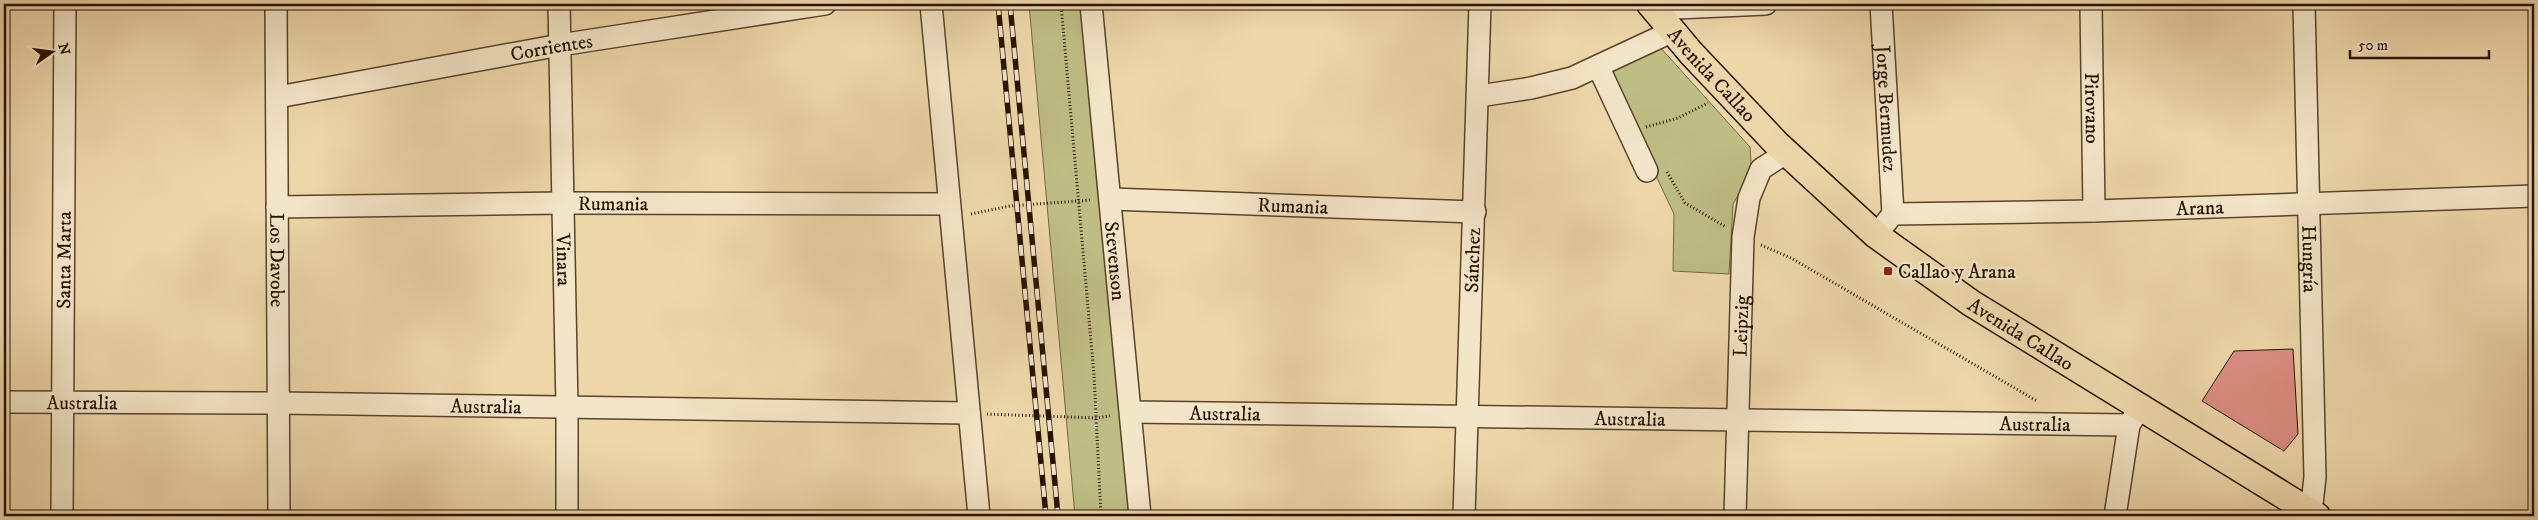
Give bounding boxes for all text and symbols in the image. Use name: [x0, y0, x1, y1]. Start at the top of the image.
street label: Avenida Callao: [1661, 23, 1761, 128]
north arrow: [28, 28, 78, 78]
scale bar: [2350, 28, 2489, 60]
street label: Corrientes: [509, 29, 595, 68]
text: 50 m: [2358, 36, 2388, 55]
text: N: [54, 41, 74, 57]
street label: Jorge Bermudez: [1869, 43, 1902, 173]
street label: Pirovano: [2078, 72, 2104, 144]
street label: Rumania: [578, 192, 649, 217]
street label: Rumania: [1257, 193, 1329, 221]
street label: Arana: [2176, 196, 2225, 222]
street label: Santa Marta: [52, 211, 78, 309]
street label: Los Davobe: [263, 213, 289, 307]
street label: Stevenson: [1098, 220, 1130, 302]
street label: Hungría: [2295, 225, 2322, 293]
street label: Sánchez: [1460, 227, 1487, 293]
street label: Vinara: [550, 232, 576, 287]
place label: Callao y Arana: [1898, 260, 2016, 285]
marker: Callao y Arana: [1882, 265, 1894, 277]
street label: Avenida Callao: [1963, 293, 2078, 377]
street label: Leipzig: [1729, 295, 1755, 357]
street label: Australia: [46, 391, 118, 416]
street label: Australia: [450, 394, 522, 421]
street label: Australia: [1189, 402, 1261, 428]
street label: Australia: [1594, 407, 1666, 433]
street label: Australia: [1999, 412, 2071, 438]

